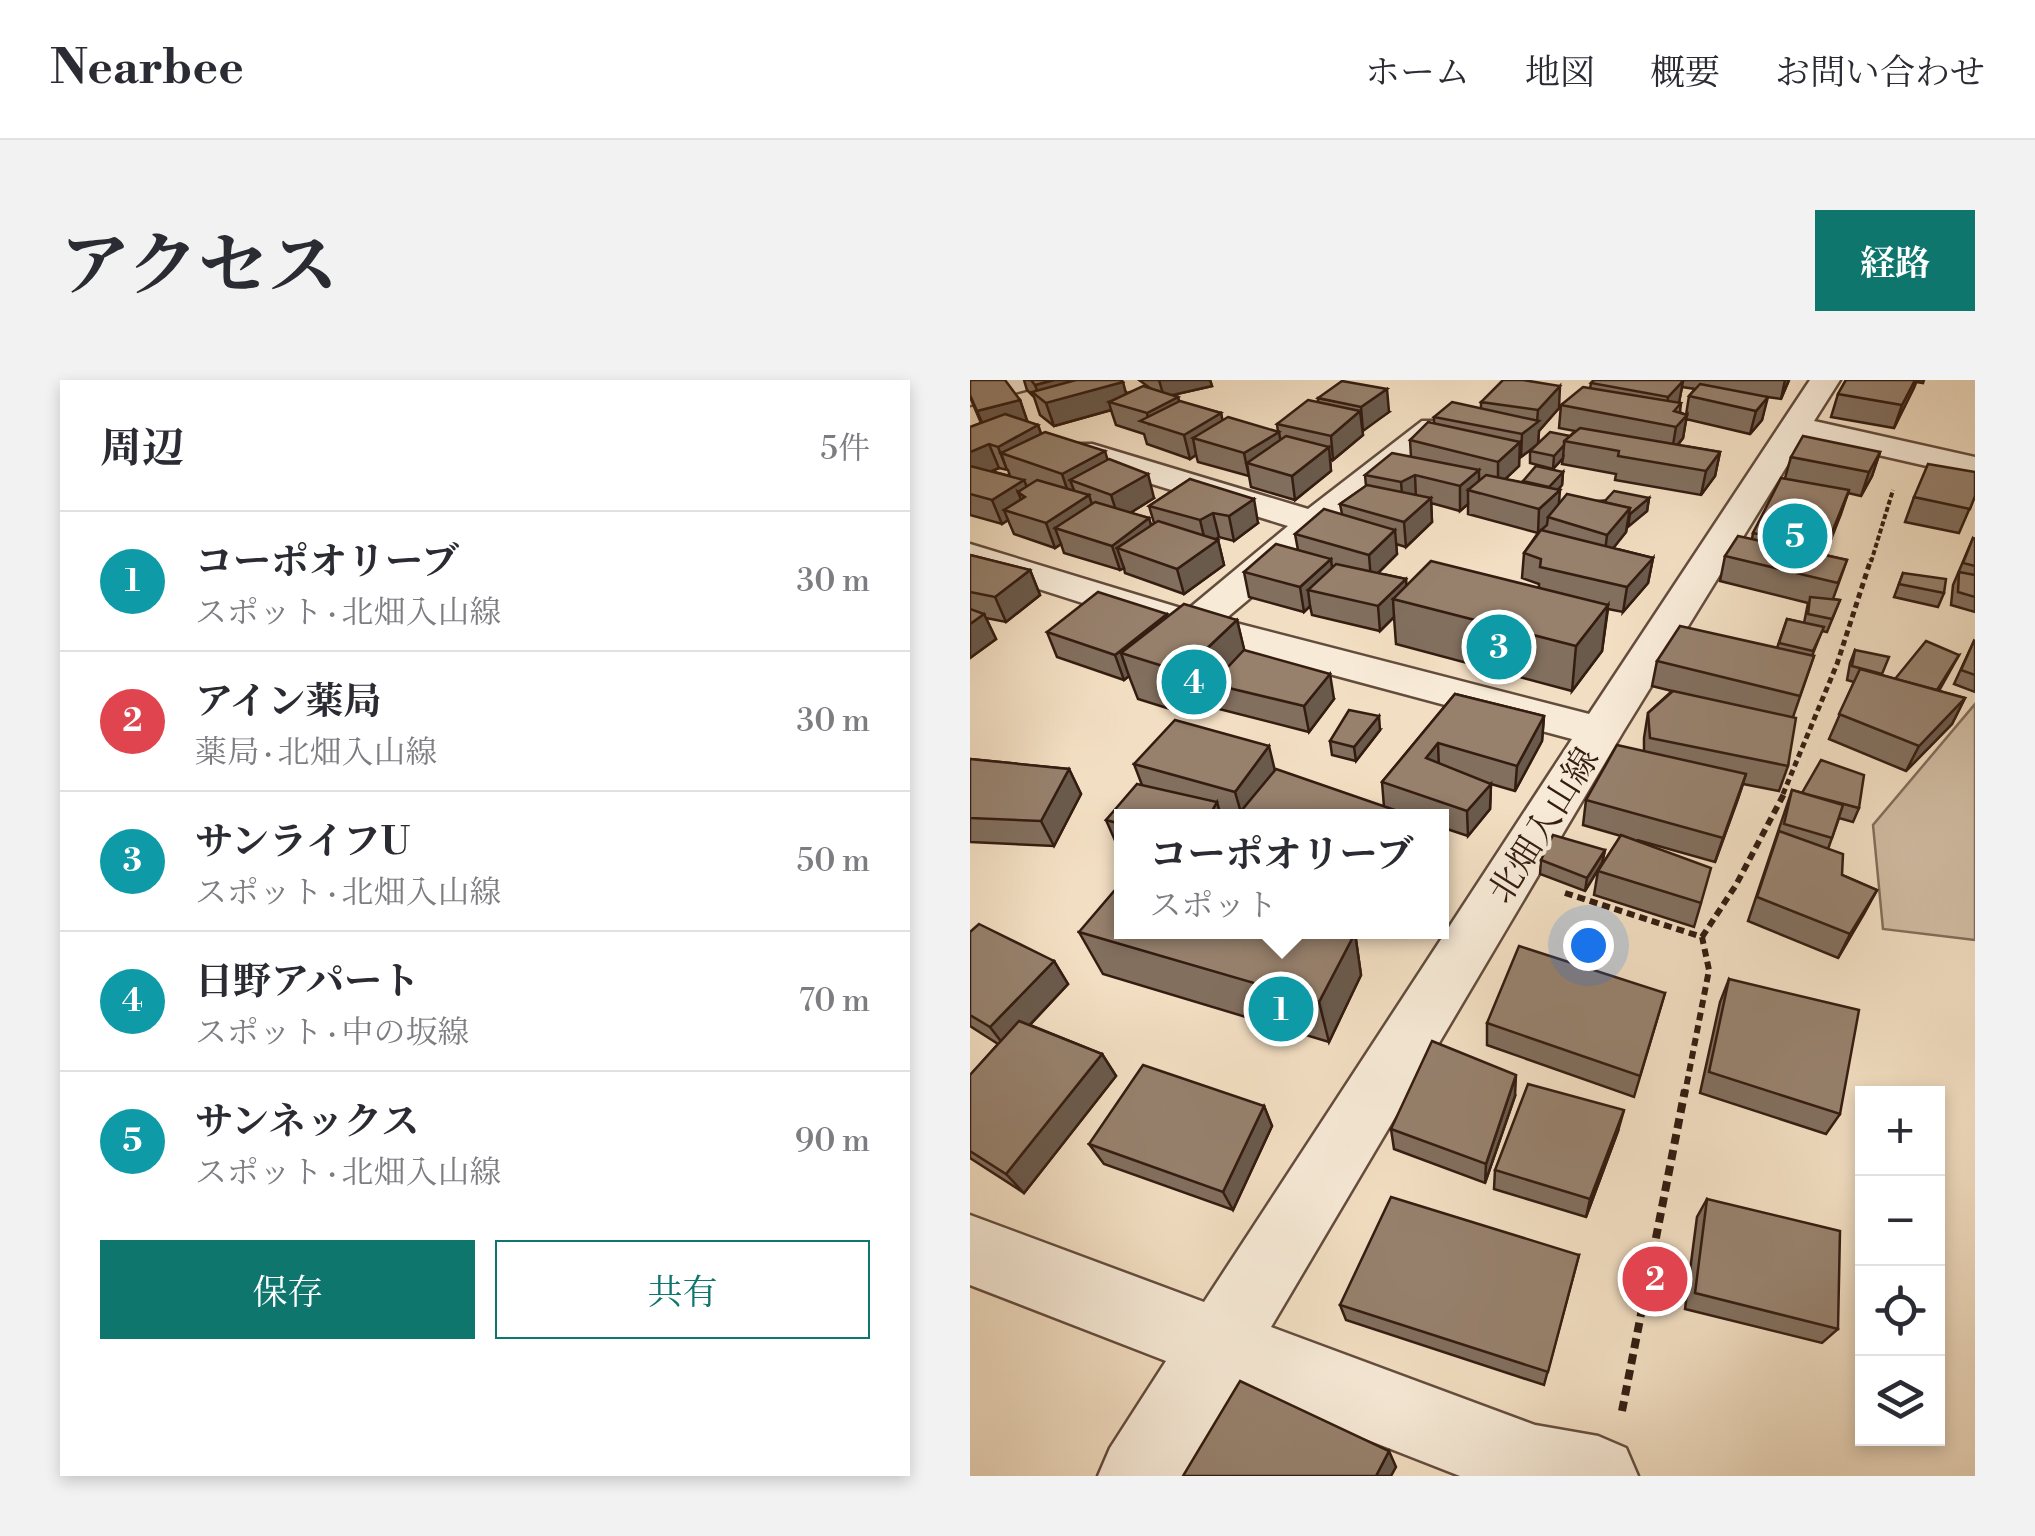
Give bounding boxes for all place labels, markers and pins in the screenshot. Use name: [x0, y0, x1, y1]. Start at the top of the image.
pin: 5: [1762, 498, 1828, 574]
pin: 3: [1466, 610, 1532, 684]
pin: 4: [1162, 644, 1226, 720]
pin: 1: [1248, 972, 1314, 1046]
pin: 2: [1622, 1242, 1688, 1316]

